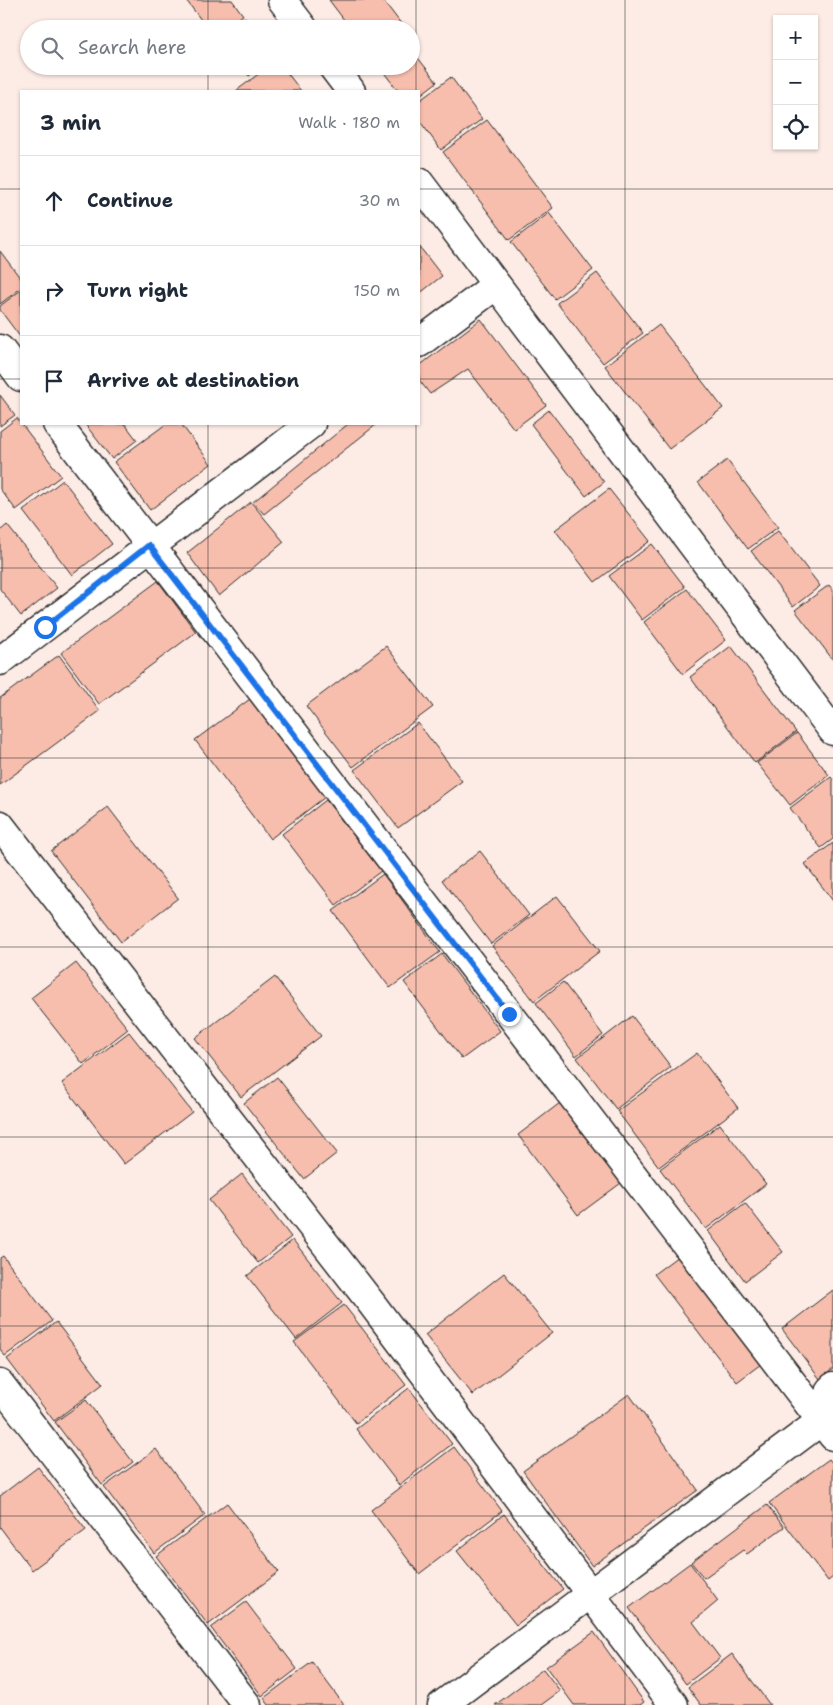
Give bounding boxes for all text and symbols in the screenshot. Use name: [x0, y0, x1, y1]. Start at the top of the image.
map controls: [773, 15, 818, 150]
button: +: [773, 15, 818, 60]
search box: [20, 20, 420, 75]
icon: search: [38, 34, 66, 62]
text: Search here: [78, 35, 187, 60]
button: −: [773, 60, 818, 105]
button: locate: [773, 105, 818, 150]
text: 3 min: [40, 109, 101, 137]
text: Walk · 180 m: [298, 112, 400, 133]
icon: ahead: [40, 187, 68, 215]
text: Continue: [87, 188, 173, 213]
text: 30 m: [359, 190, 400, 211]
icon: right: [40, 277, 68, 305]
text: Turn right: [87, 278, 188, 303]
text: 150 m: [353, 280, 400, 301]
icon: arrive: [40, 367, 68, 395]
text: Arrive at destination: [87, 368, 299, 393]
route start: [34, 616, 57, 639]
route end: [498, 1003, 521, 1026]

